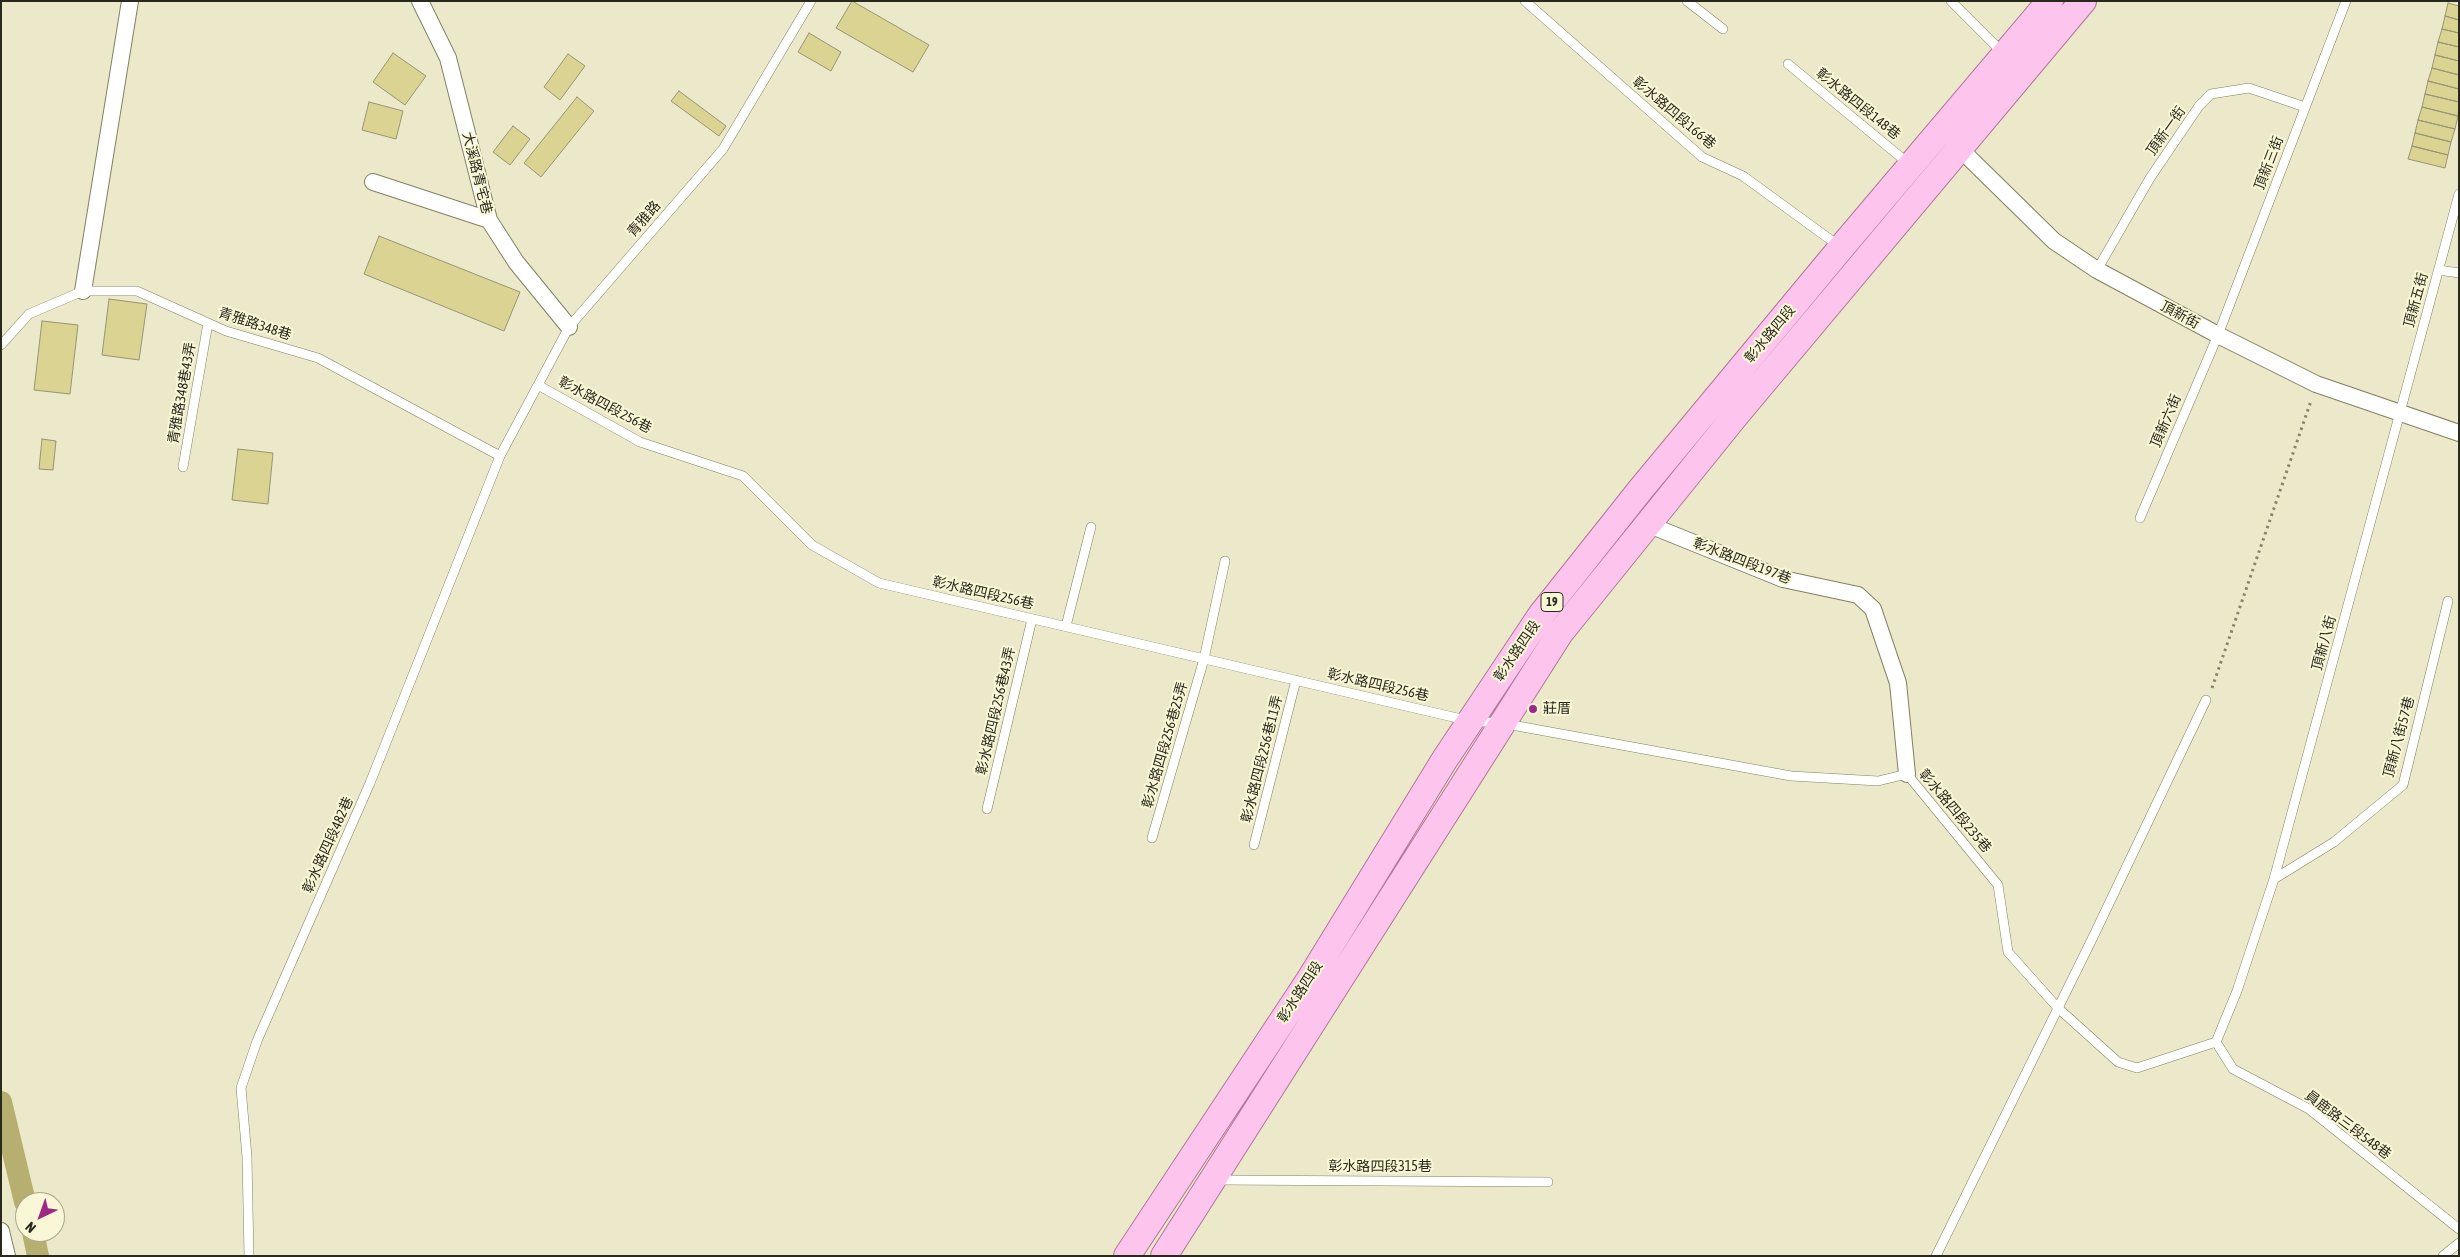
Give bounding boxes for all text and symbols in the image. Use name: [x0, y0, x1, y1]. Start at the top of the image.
street label: 彰水路四段148巷: [1812, 65, 1904, 143]
street label: 彰水路四段166巷: [1629, 73, 1719, 153]
street label: 頂新一街: [2143, 103, 2189, 159]
street label: 大溪路青宅巷: [459, 130, 495, 216]
street label: 頂新三街: [2251, 134, 2287, 192]
street label: 青雅路: [624, 198, 664, 240]
street label: 頂新五街: [2401, 271, 2431, 329]
street label: 頂新街: [2158, 298, 2202, 332]
street label: 彰水路四段: [1741, 302, 1799, 366]
street label: 青雅路348巷: [216, 304, 294, 344]
street label: 青雅路348巷43弄: [165, 341, 199, 445]
street label: 彰水路四段256巷: [555, 373, 655, 437]
street label: 頂新六街: [2147, 392, 2185, 450]
street label: 彰水路四段197巷: [1691, 535, 1793, 587]
street label: 彰水路四段256巷: [931, 573, 1035, 613]
road number: 19: [1541, 592, 1563, 612]
street label: 頂新八街: [2309, 614, 2339, 672]
street label: 彰水路四段: [1490, 617, 1544, 685]
street label: 彰水路四段256巷43弄: [973, 645, 1019, 777]
street label: 彰水路四段256巷: [1326, 665, 1430, 705]
street label: 彰水路四段256巷25弄: [1139, 680, 1191, 810]
street label: 彰水路四段256巷11弄: [1238, 693, 1286, 825]
street label: 頂新八街57巷: [2380, 695, 2418, 779]
place label: 莊厝: [1543, 701, 1571, 717]
marker: 莊厝: [1527, 703, 1539, 715]
street label: 彰水路四段235巷: [1915, 766, 1995, 856]
street label: 彰水路四段482巷: [299, 794, 357, 896]
street label: 彰水路四段: [1274, 958, 1326, 1026]
street label: 員鹿路三段548巷: [2302, 1087, 2394, 1163]
street label: 彰水路四段315巷: [1328, 1159, 1432, 1175]
north arrow: [15, 1192, 65, 1242]
text: N: [22, 1219, 39, 1236]

